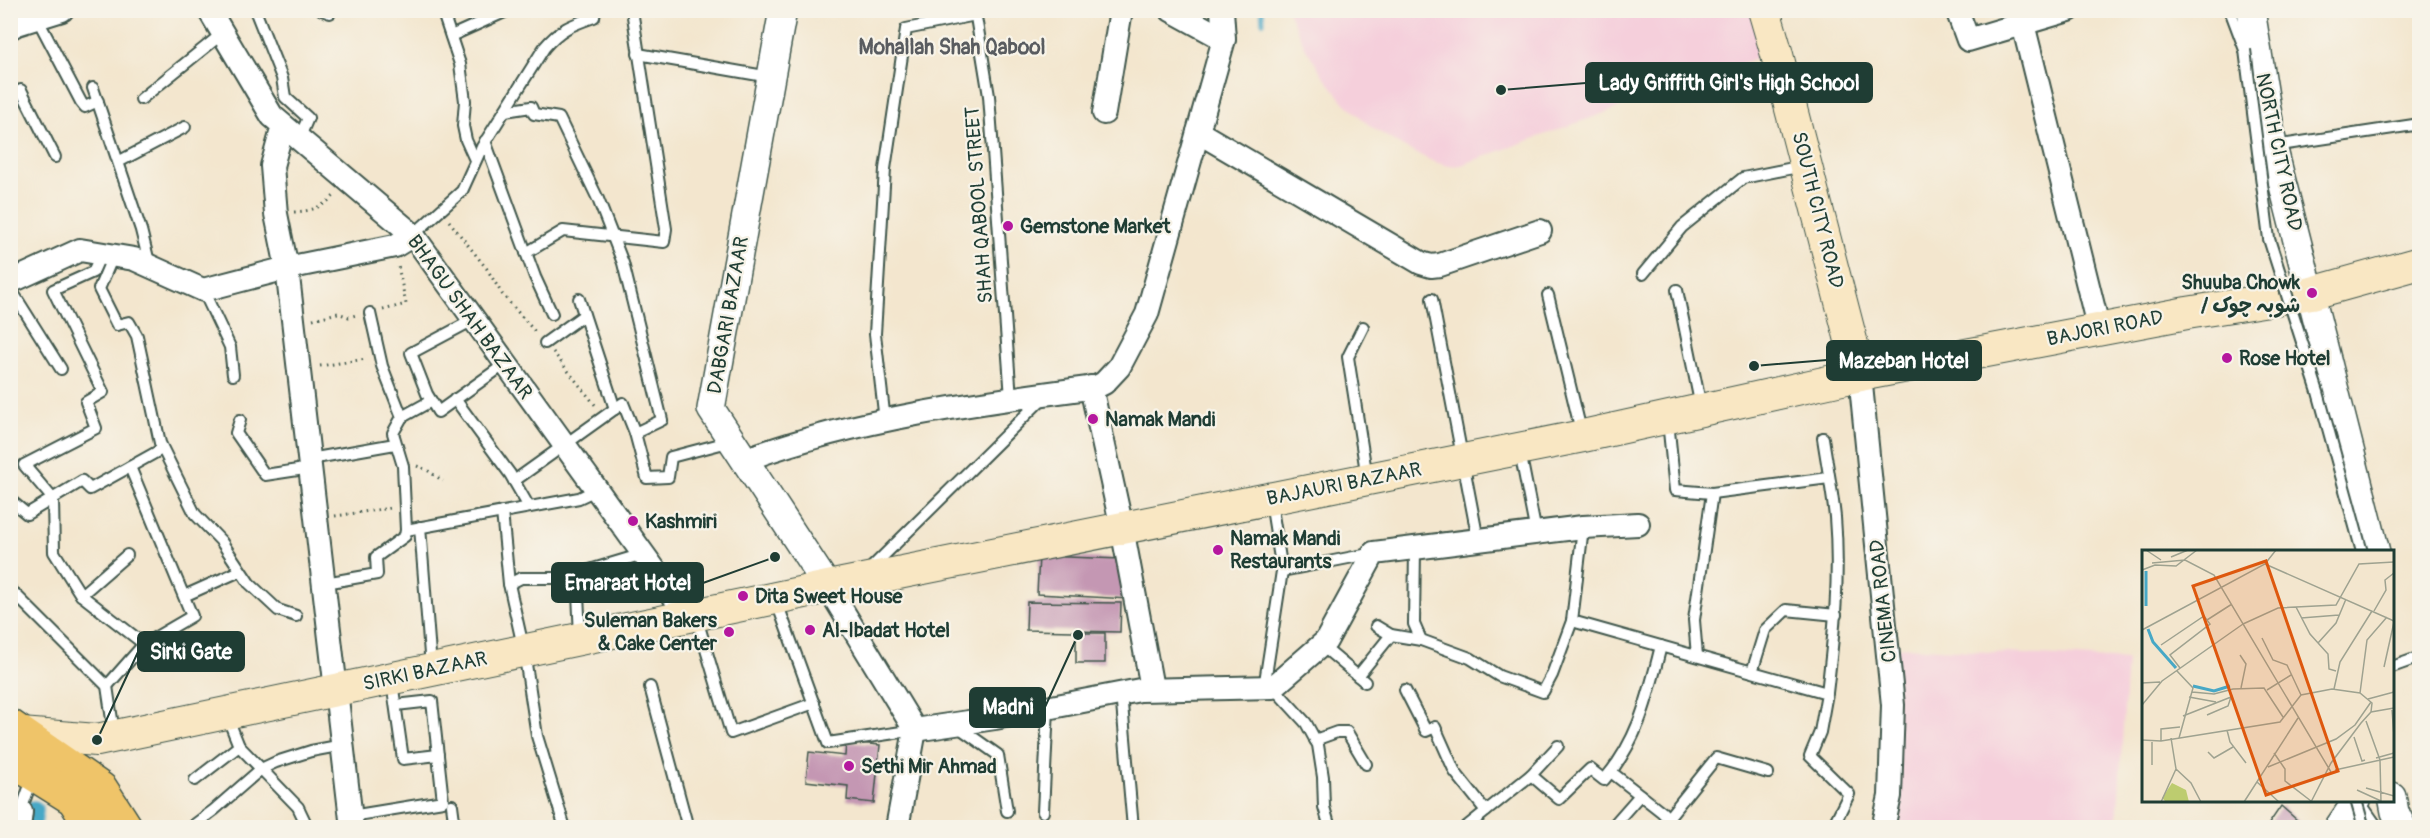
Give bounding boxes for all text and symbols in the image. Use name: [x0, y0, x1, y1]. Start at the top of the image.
district label: Mohallah Shah Qabool: [859, 34, 1045, 61]
callout: Lady Griffith Girl's High School: [1586, 63, 1872, 102]
text: Lady Griffith Girl's High School: [1598, 70, 1860, 97]
street label: NORTH CITY ROAD: [2250, 71, 2308, 233]
street label: SHAH QABOOL STREET: [960, 106, 998, 304]
street label: SOUTH CITY ROAD: [1786, 129, 1850, 291]
place label: Gemstone Market: [1020, 214, 1171, 239]
marker: Gemstone Market: [1001, 219, 1015, 233]
street label: BHAGU SHAH BAZAAR: [402, 230, 538, 404]
street label: DABGARI BAZAAR: [702, 234, 754, 396]
place label: Shuuba Chowk / شوبہ چوک: [2181, 270, 2301, 318]
marker: Shuuba Chowk / شوبہ چوک: [2305, 286, 2319, 300]
street label: BAJORI ROAD: [2045, 304, 2165, 352]
callout: Mazeban Hotel: [1827, 341, 1981, 380]
place label: Rose Hotel: [2239, 346, 2331, 371]
text: Mazeban Hotel: [1839, 348, 1969, 375]
marker: Rose Hotel: [2220, 351, 2234, 365]
place label: Namak Mandi: [1105, 407, 1216, 432]
marker: Namak Mandi: [1086, 412, 1100, 426]
street label: BAJAURI BAZAAR: [1264, 457, 1424, 511]
place label: Kashmiri: [645, 509, 717, 534]
marker: Kashmiri: [626, 514, 640, 528]
place label: Namak Mandi Restaurants: [1230, 526, 1341, 574]
street label: CINEMA ROAD: [1864, 538, 1902, 664]
marker: Namak Mandi Restaurants: [1211, 543, 1225, 557]
inset map: [2142, 550, 2394, 802]
callout: Emaraat Hotel: [552, 563, 703, 602]
text: Emaraat Hotel: [564, 570, 692, 597]
place label: Dita Sweet House: [755, 584, 903, 609]
marker: Dita Sweet House: [736, 589, 750, 603]
place label: Suleman Bakers & Cake Center: [584, 608, 718, 656]
place label: Al-Ibadat Hotel: [822, 618, 950, 643]
marker: Al-Ibadat Hotel: [803, 623, 817, 637]
marker: Suleman Bakers & Cake Center: [722, 625, 736, 639]
callout: Sirki Gate: [138, 632, 244, 671]
text: Sirki Gate: [150, 639, 233, 666]
street label: SIRKI BAZAAR: [361, 646, 489, 696]
callout: Madni: [970, 688, 1045, 727]
text: Madni: [983, 694, 1034, 721]
place label: Sethi Mir Ahmad: [861, 754, 997, 779]
marker: Sethi Mir Ahmad: [842, 759, 856, 773]

